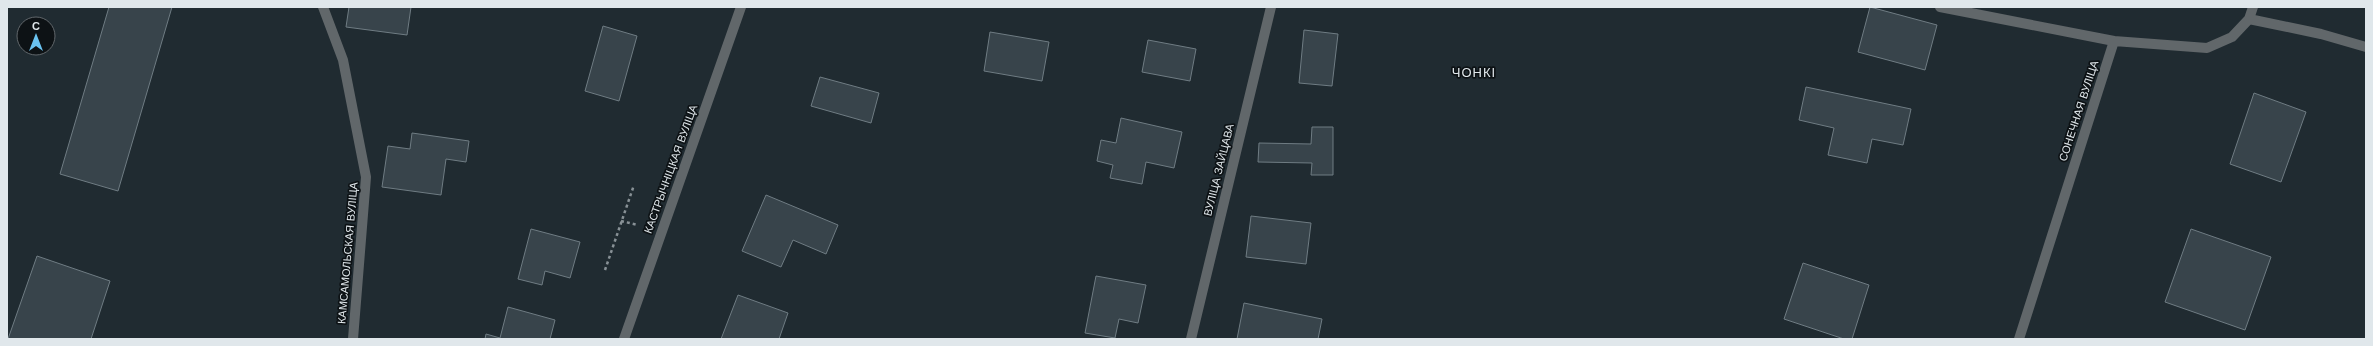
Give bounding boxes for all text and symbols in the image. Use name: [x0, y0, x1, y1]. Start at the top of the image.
north arrow: [16, 16, 56, 56]
text: С: [32, 20, 40, 33]
street label: СОНЕЧНАЯ ВУЛІЦА: [2057, 58, 2102, 163]
district label: ЧОНКІ: [1452, 65, 1496, 80]
street label: КАСТРЫЧНІЦКАЯ ВУЛІЦА: [642, 102, 701, 235]
street label: ВУЛІЦА ЗАЙЦАВА: [1201, 122, 1237, 218]
street label: КАМСАМОЛЬСКАЯ ВУЛІЦА: [335, 181, 361, 325]

